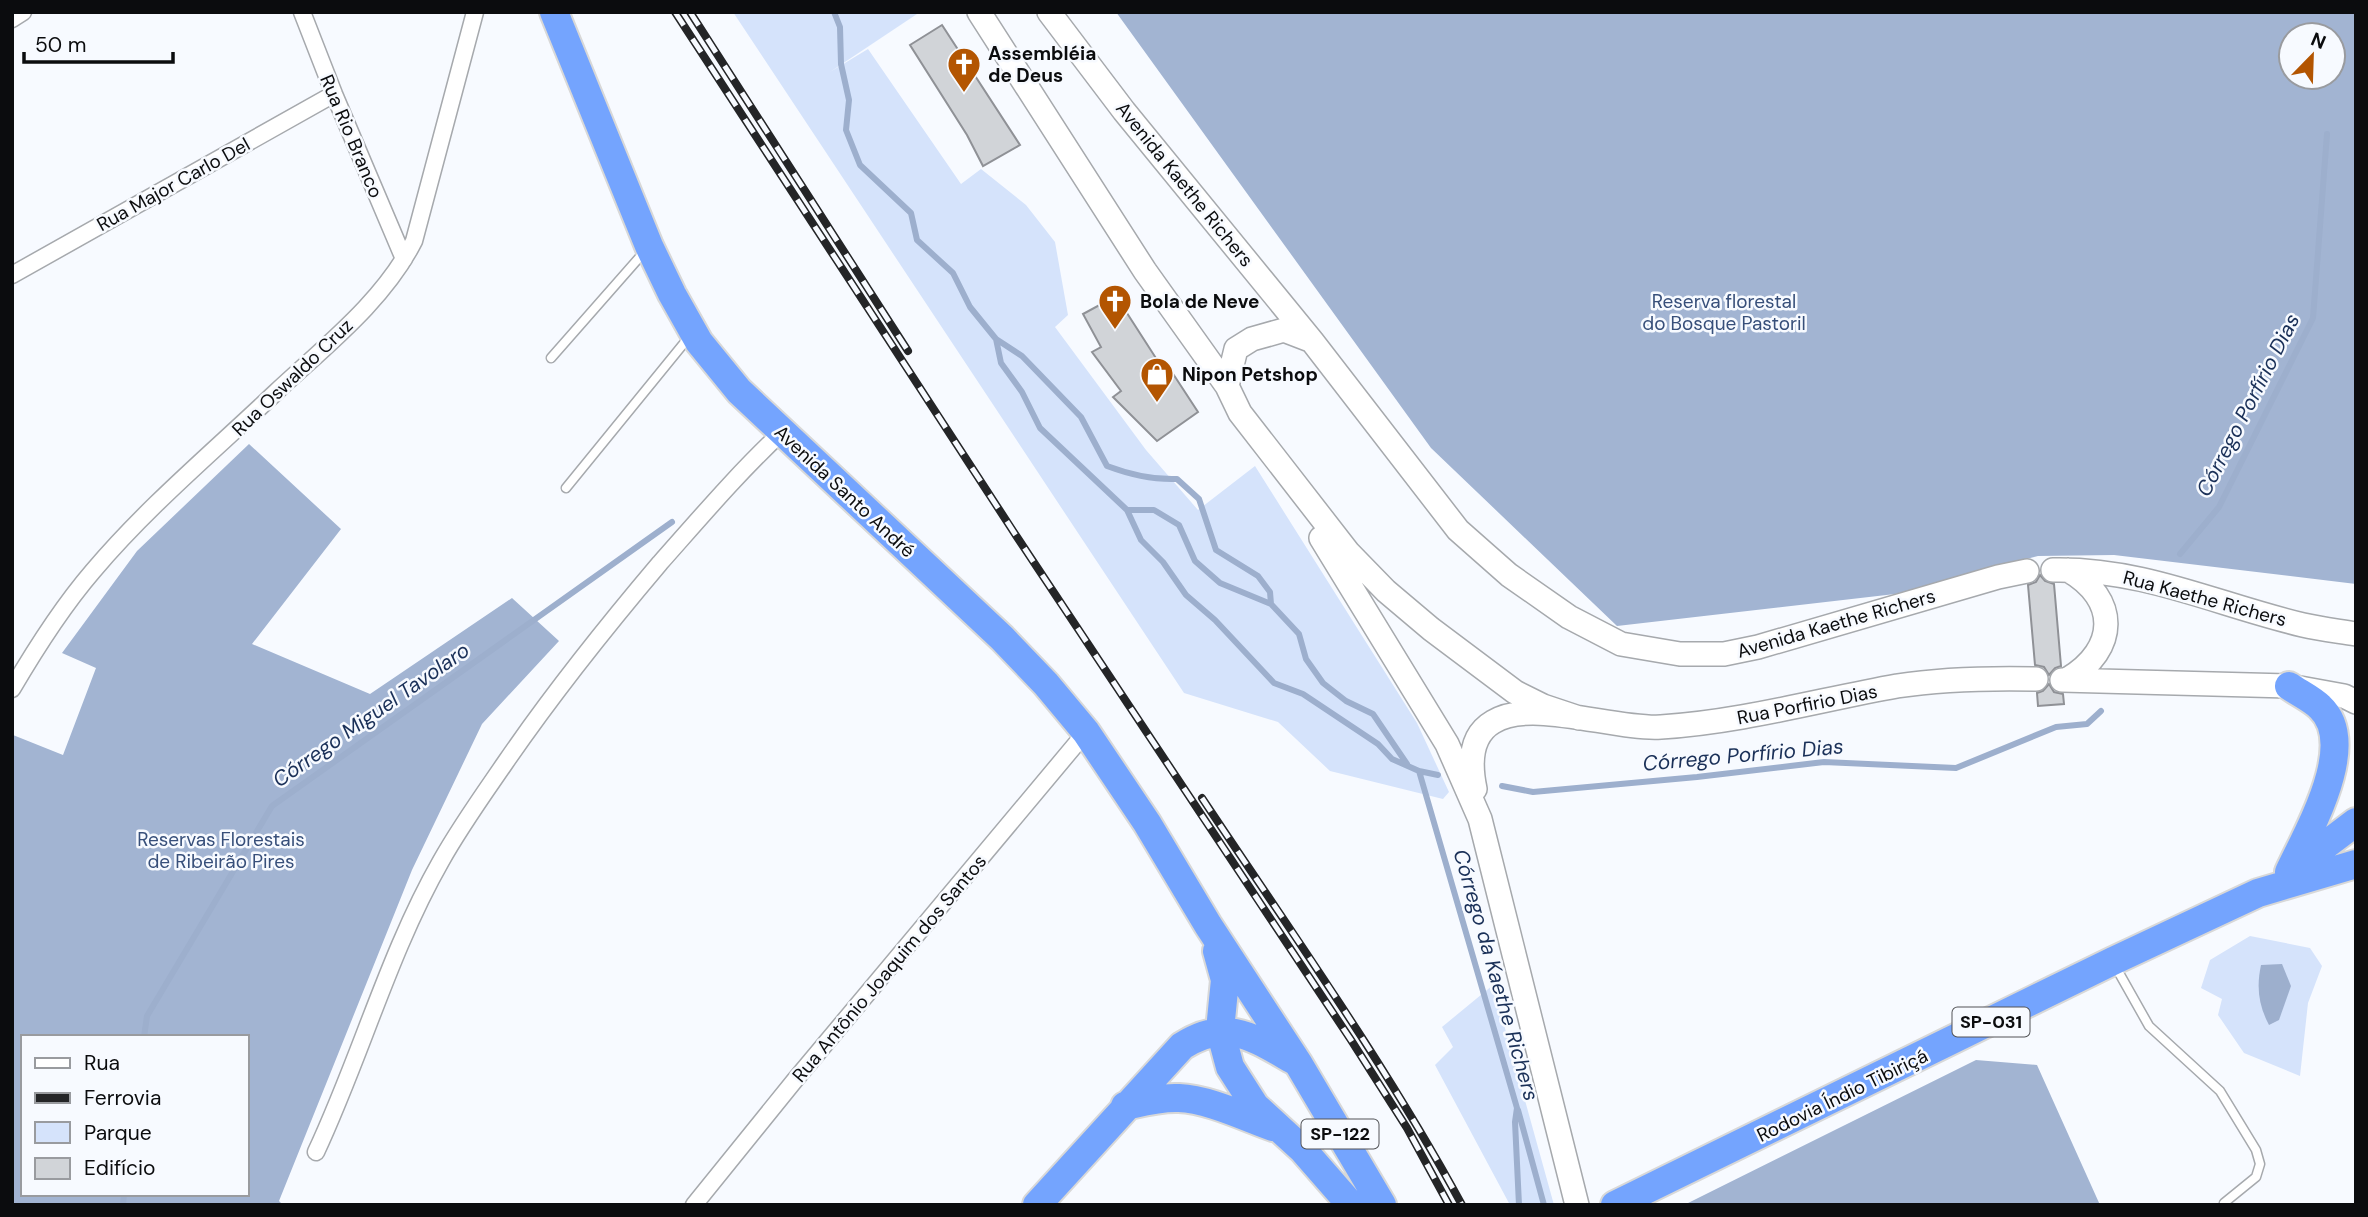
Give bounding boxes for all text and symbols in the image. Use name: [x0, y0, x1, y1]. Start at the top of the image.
scale bar: [24, 21, 173, 65]
north arrow: [2277, 21, 2347, 91]
text: N: [2307, 27, 2330, 55]
text: 50 m: [35, 31, 86, 59]
place label: Assembléia de Deus: [988, 41, 1096, 88]
church icon: Assembléia de Deus: [945, 45, 983, 94]
street label: Rua Rio Branco: [314, 71, 389, 202]
street label: Avenida Kaethe Richers: [1110, 97, 1259, 272]
street label: Rua Major Carlo Del: [92, 132, 254, 237]
church icon: Bola de Neve: [1096, 282, 1134, 331]
place label: Bola de Neve: [1140, 289, 1259, 314]
park label: Reserva florestal do Bosque Pastoril: [1642, 289, 1806, 336]
water label: Córrego Porfírio Dias: [2190, 309, 2306, 501]
street label: Rua Oswaldo Cruz: [227, 313, 358, 441]
shop icon: Nipon Petshop: [1138, 355, 1176, 404]
place label: Nipon Petshop: [1182, 362, 1318, 387]
street label: Avenida Santo André: [769, 420, 920, 563]
street label: Rua Kaethe Richers: [2120, 565, 2289, 632]
street label: Avenida Kaethe Richers: [1734, 583, 1938, 664]
water label: Córrego Miguel Tavolaro: [267, 636, 475, 794]
street label: Rua Porfirio Dias: [1735, 679, 1879, 730]
water label: Córrego Porfírio Dias: [1641, 732, 1845, 778]
park label: Reservas Florestais de Ribeirão Pires: [137, 827, 305, 874]
water label: Córrego da Kaethe Richers: [1447, 846, 1545, 1104]
street label: Rua Antônio Joaquim dos Santos: [787, 849, 992, 1087]
road number: SP-031: [1952, 1007, 2030, 1036]
legend: [21, 1035, 248, 1196]
street label: Rodovia Índio Tibiriçá: [1753, 1043, 1932, 1148]
text: Rua: [84, 1049, 120, 1077]
text: Ferrovia: [84, 1084, 161, 1112]
text: Parque: [84, 1119, 152, 1147]
road number: SP-122: [1302, 1120, 1378, 1148]
text: Edifício: [84, 1154, 155, 1182]

